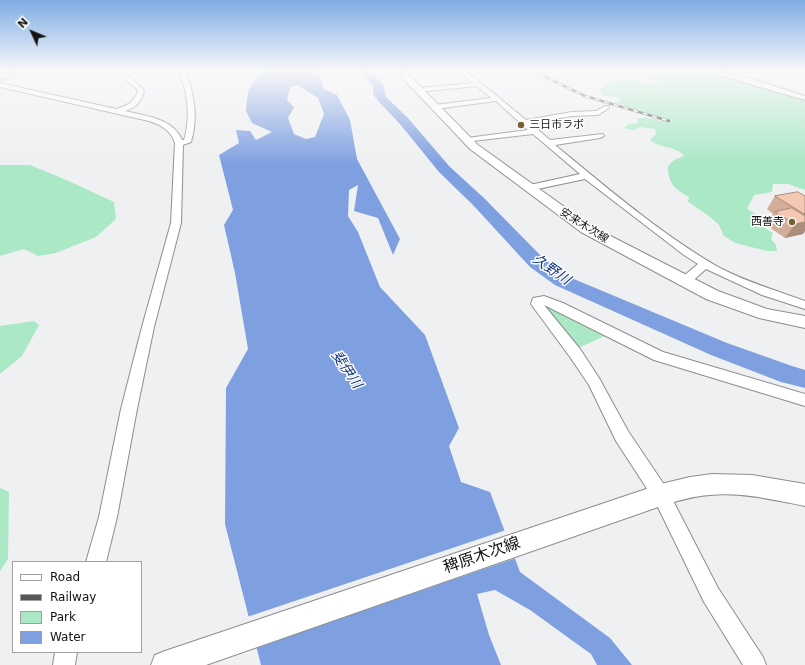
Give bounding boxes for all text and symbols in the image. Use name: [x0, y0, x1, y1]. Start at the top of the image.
north arrow: [12, 12, 52, 52]
text: N: [15, 15, 31, 31]
place label: 三日市ラボ: [529, 118, 584, 132]
marker: 三日市ラボ: [516, 120, 526, 130]
street label: 安来木次線: [557, 206, 611, 246]
place label: 西善寺: [751, 215, 784, 229]
marker: 西善寺: [787, 217, 797, 227]
water label: 久野川: [529, 251, 573, 289]
water label: 斐伊川: [327, 348, 365, 392]
street label: 稗原木次線: [441, 534, 523, 578]
legend: [12, 561, 142, 653]
text: Road: [50, 570, 80, 584]
text: Railway: [50, 590, 96, 604]
text: Park: [50, 610, 76, 624]
text: Water: [50, 630, 85, 644]

